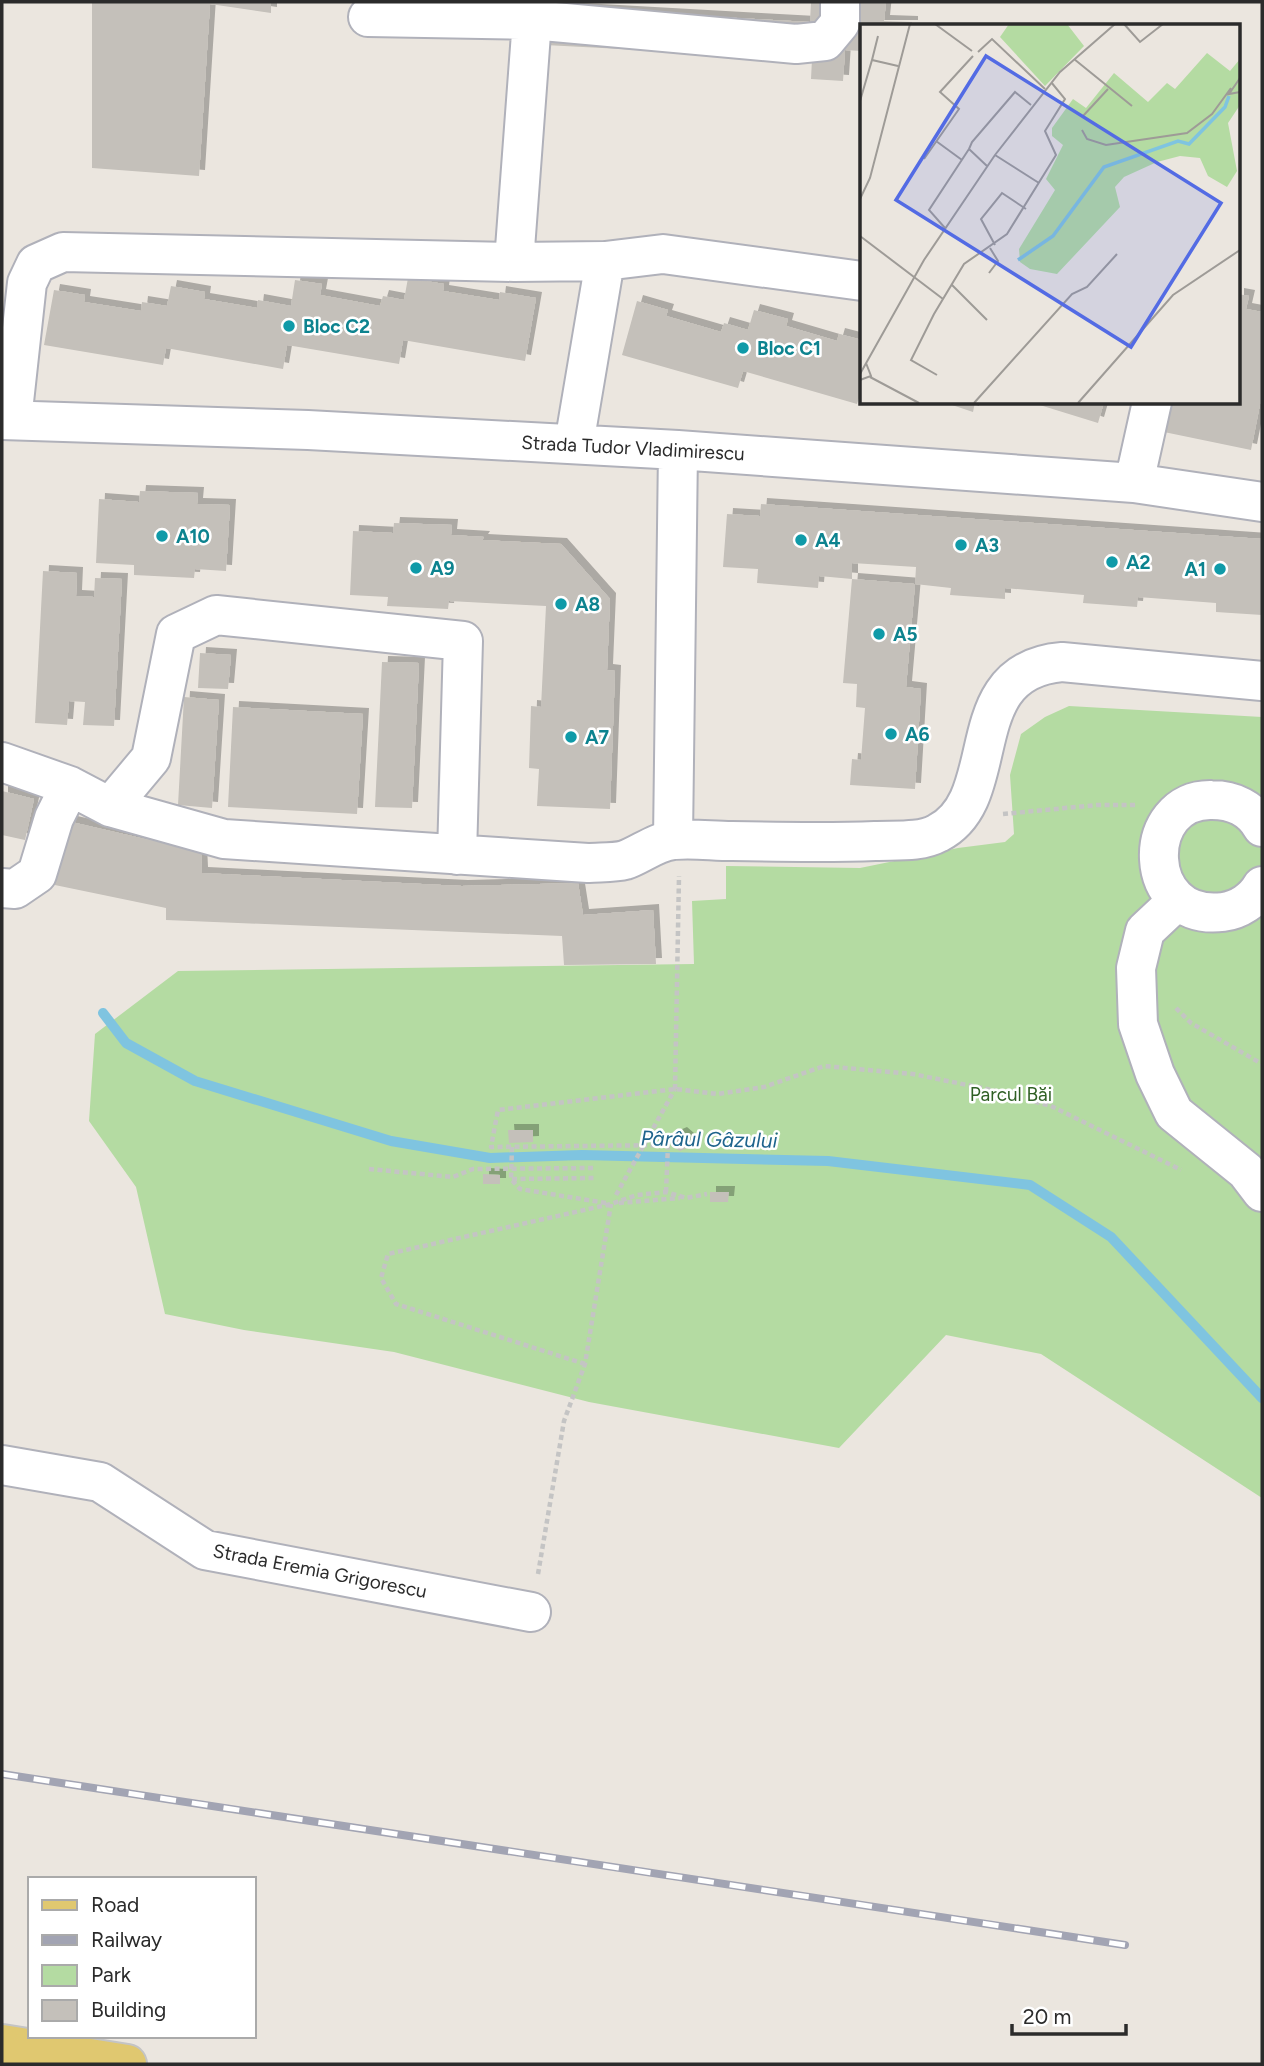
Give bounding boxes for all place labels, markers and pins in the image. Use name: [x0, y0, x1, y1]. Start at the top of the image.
place label: Bloc C2: [303, 315, 370, 338]
marker: Bloc C2: [281, 318, 297, 334]
place label: Bloc C1: [757, 337, 821, 360]
marker: Bloc C1: [735, 340, 751, 356]
place label: A10: [176, 525, 210, 548]
marker: A10: [154, 528, 170, 544]
place label: A4: [815, 529, 841, 552]
marker: A4: [793, 532, 809, 548]
place label: A3: [975, 534, 999, 557]
marker: A3: [953, 537, 969, 553]
place label: A2: [1126, 551, 1151, 574]
marker: A2: [1104, 554, 1120, 570]
place label: A9: [430, 557, 455, 580]
place label: A1: [1184, 558, 1206, 581]
marker: A9: [408, 560, 424, 576]
marker: A1: [1212, 561, 1228, 577]
place label: A8: [575, 593, 600, 616]
marker: A8: [553, 596, 569, 612]
place label: A5: [893, 623, 918, 646]
marker: A5: [871, 626, 887, 642]
place label: A6: [905, 723, 930, 746]
place label: A7: [585, 726, 609, 749]
marker: A6: [883, 726, 899, 742]
marker: A7: [563, 729, 579, 745]

